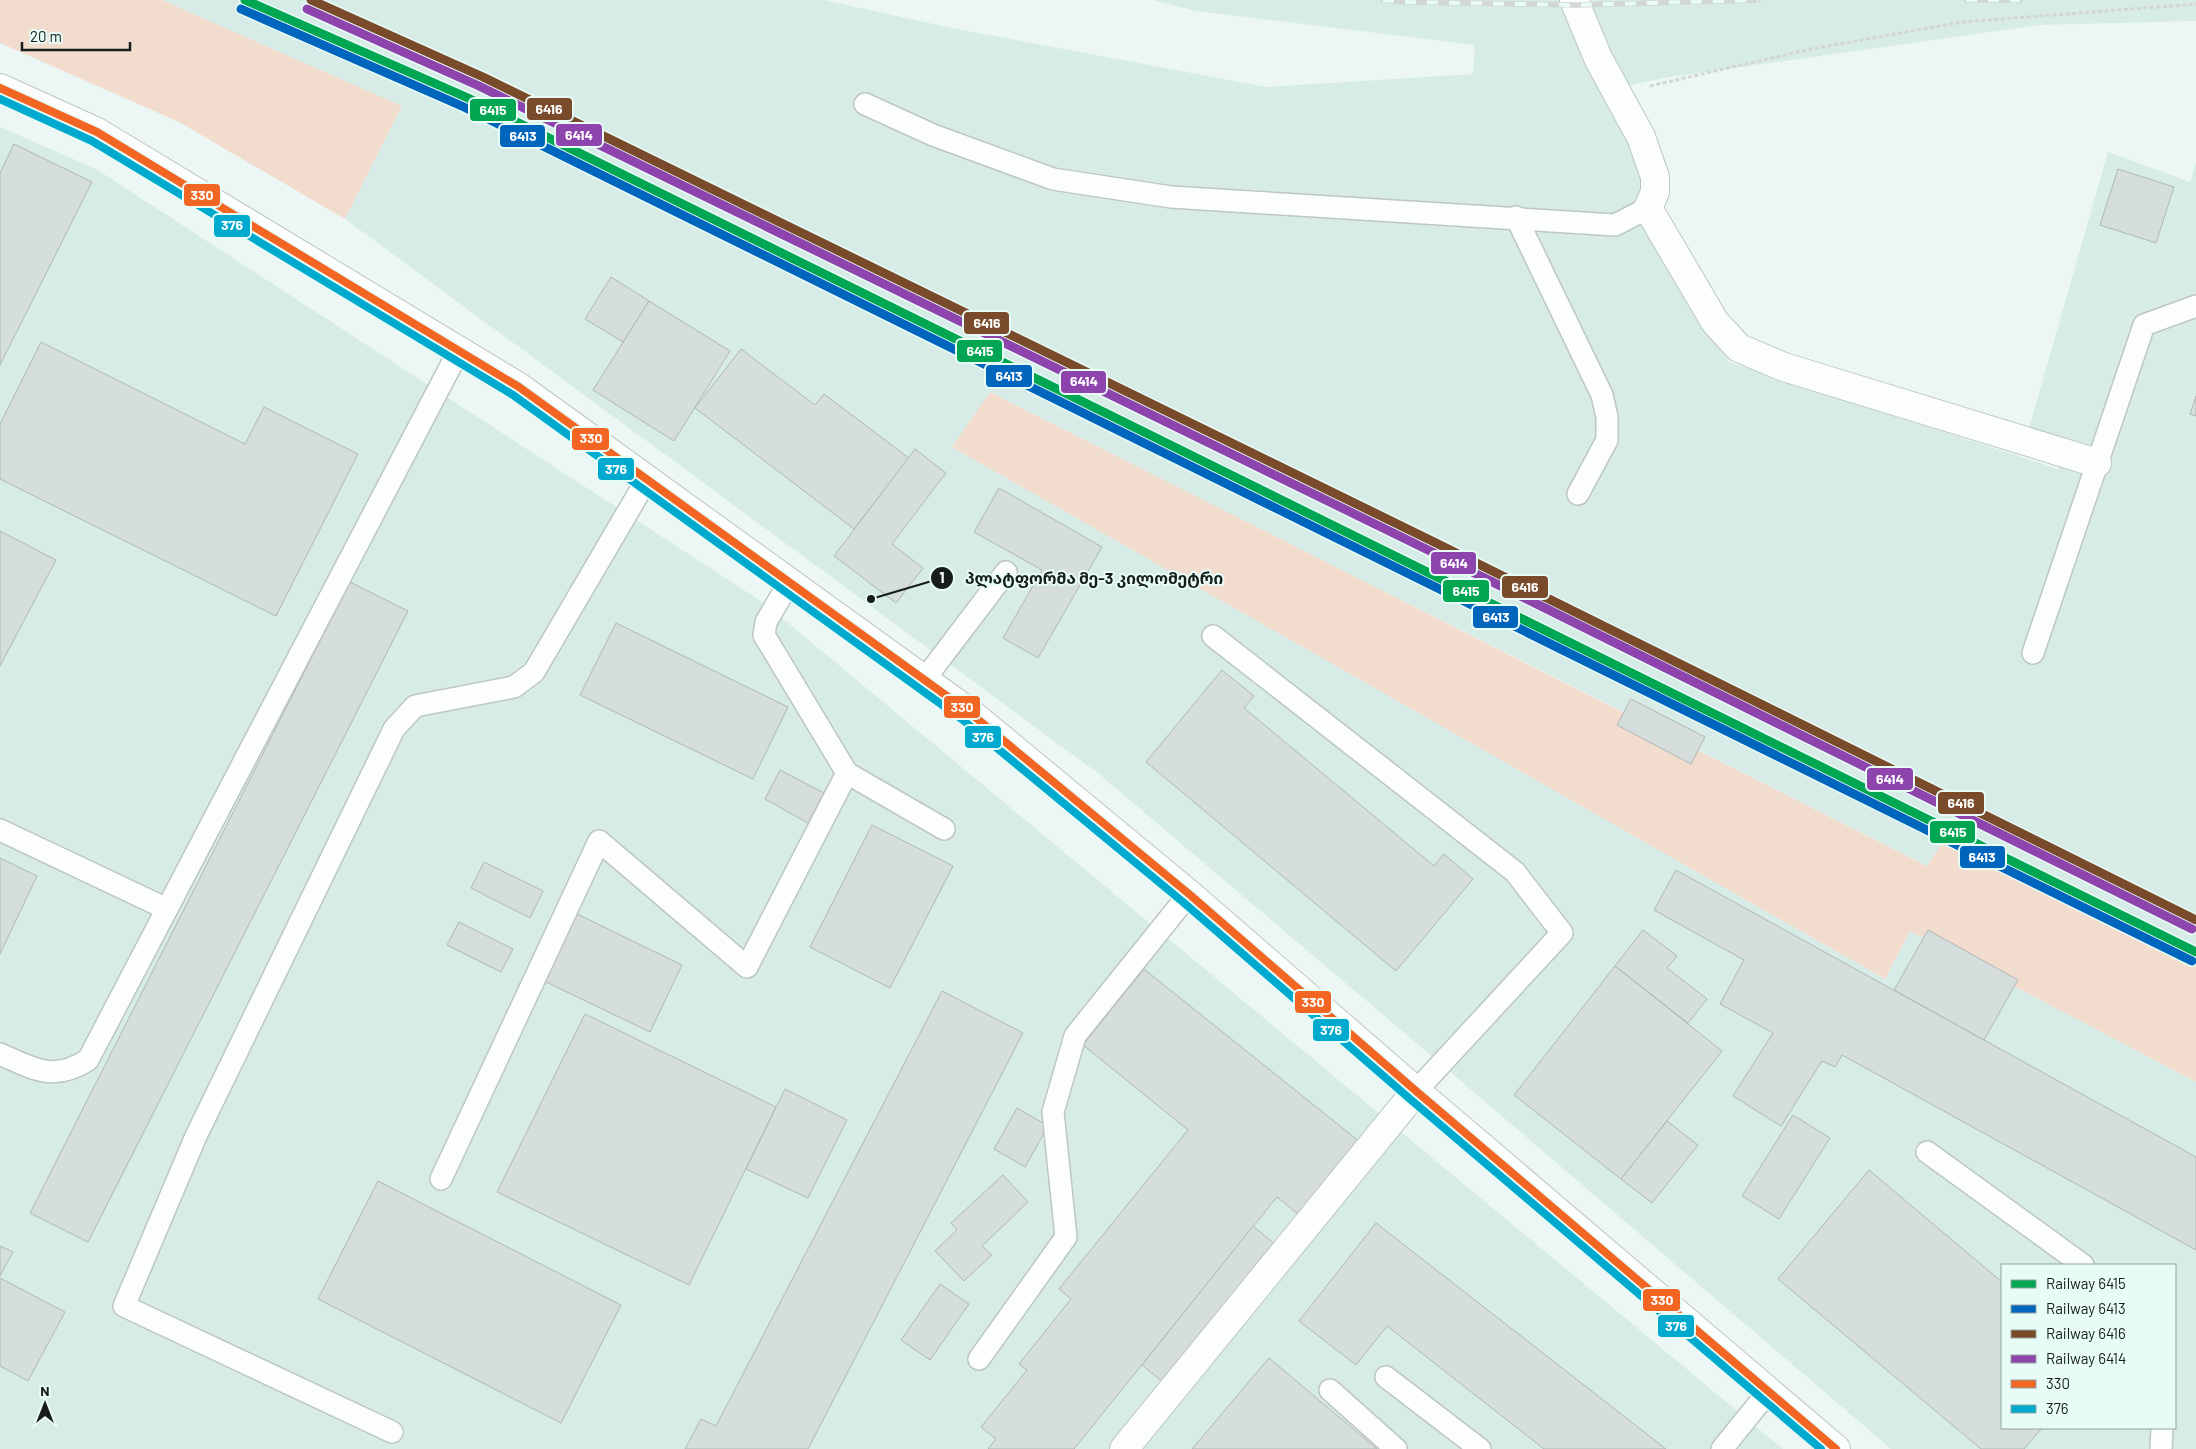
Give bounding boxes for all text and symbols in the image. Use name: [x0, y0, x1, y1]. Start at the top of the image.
scale bar: [22, 20, 130, 52]
text: 20 m: [30, 27, 62, 45]
line badge: 6416: [526, 97, 573, 121]
line badge: 6415: [469, 98, 517, 122]
text: 6416: [535, 100, 563, 117]
text: 6415: [479, 101, 507, 118]
line badge: 6414: [555, 123, 603, 147]
line badge: 6413: [499, 124, 546, 148]
text: 6414: [565, 126, 593, 143]
text: 6413: [509, 127, 537, 144]
line badge: 330: [183, 183, 221, 207]
text: 330: [190, 186, 214, 203]
line badge: 376: [213, 214, 251, 238]
text: 376: [221, 216, 243, 233]
line badge: 6416: [963, 311, 1010, 335]
text: 6416: [973, 314, 1001, 331]
line badge: 6415: [956, 339, 1003, 363]
text: 6415: [966, 342, 994, 359]
line badge: 6413: [985, 364, 1033, 388]
text: 6413: [995, 367, 1023, 384]
line badge: 6414: [1060, 370, 1107, 394]
text: 6414: [1070, 372, 1098, 389]
line badge: 330: [571, 427, 610, 451]
text: 330: [579, 429, 603, 446]
line badge: 376: [597, 457, 635, 481]
text: 376: [605, 460, 627, 477]
line badge: 6414: [1430, 551, 1477, 575]
text: 6414: [1440, 554, 1468, 571]
callout: პლატფორმა მე-3 კილომეტრი: [930, 563, 1233, 594]
text: 1: [939, 568, 945, 586]
text: პლატფორმა მე-3 კილომეტრი: [965, 568, 1223, 589]
line badge: 6416: [1501, 575, 1549, 599]
text: 6416: [1511, 578, 1539, 595]
line badge: 6415: [1442, 579, 1490, 603]
text: 6415: [1452, 582, 1480, 599]
line badge: 6413: [1472, 605, 1519, 629]
text: 6413: [1482, 608, 1510, 625]
line badge: 330: [943, 695, 981, 719]
text: 330: [950, 698, 974, 715]
line badge: 376: [964, 725, 1002, 749]
text: 376: [972, 728, 994, 745]
line badge: 6414: [1866, 767, 1914, 791]
text: 6414: [1876, 770, 1904, 787]
line badge: 6416: [1937, 791, 1985, 815]
text: 6416: [1947, 794, 1975, 811]
line badge: 6415: [1929, 820, 1976, 844]
text: 6415: [1939, 823, 1967, 840]
line badge: 6413: [1959, 845, 2006, 869]
text: 6413: [1968, 848, 1996, 865]
line badge: 330: [1294, 990, 1332, 1014]
text: 330: [1301, 993, 1325, 1010]
line badge: 376: [1312, 1018, 1350, 1042]
text: 376: [1320, 1021, 1342, 1038]
legend: [2001, 1264, 2176, 1429]
text: Railway 6415: [2046, 1274, 2126, 1292]
line badge: 330: [1642, 1288, 1681, 1312]
text: 330: [1650, 1291, 1674, 1308]
text: Railway 6413: [2046, 1299, 2126, 1317]
line badge: 376: [1657, 1314, 1695, 1338]
text: 376: [1665, 1317, 1687, 1334]
text: Railway 6416: [2046, 1324, 2126, 1342]
text: Railway 6414: [2046, 1349, 2126, 1367]
text: 330: [2046, 1374, 2070, 1392]
north arrow: [20, 1379, 70, 1429]
text: N: [40, 1382, 50, 1399]
text: 376: [2046, 1399, 2069, 1417]

